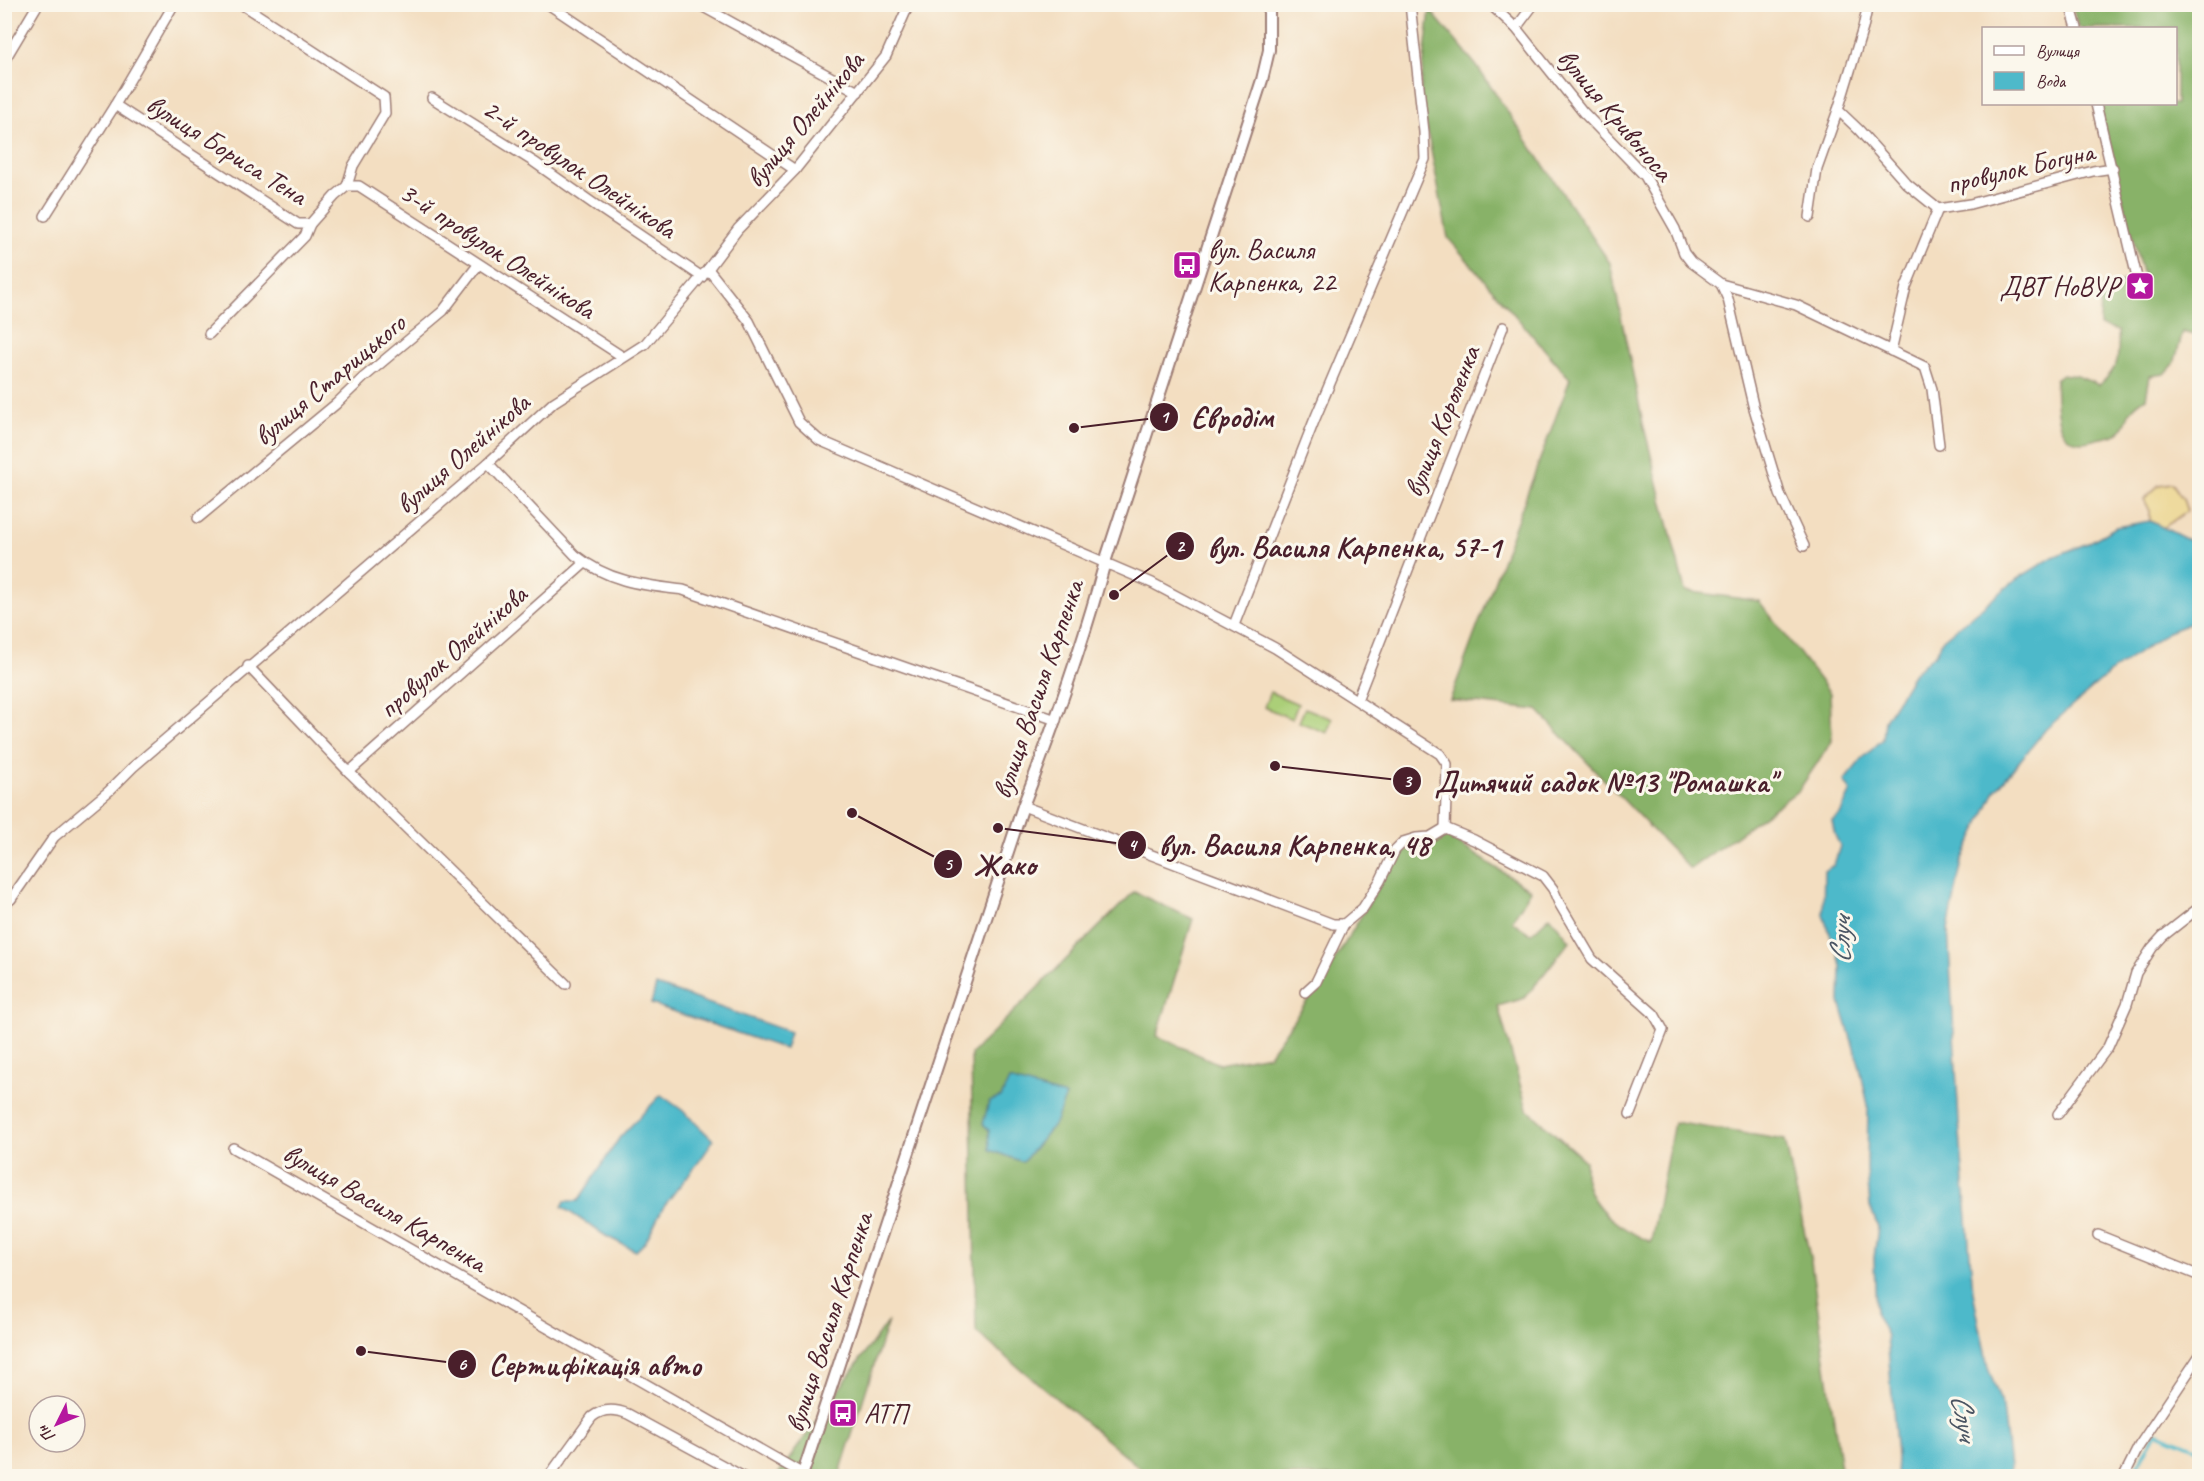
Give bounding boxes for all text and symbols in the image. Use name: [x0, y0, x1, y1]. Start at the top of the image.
legend: [1982, 27, 2177, 105]
text: Вулиця: [2036, 40, 2080, 62]
street label: вулиця Кривоноса: [1550, 41, 1682, 189]
street label: вулиця Олейнікова: [737, 43, 873, 195]
text: Вода: [2036, 70, 2067, 92]
street label: вулиця Бориса Тена: [140, 86, 315, 214]
street label: 2-й провулок Олейнікова: [476, 91, 685, 247]
street label: провулок Богуна: [1943, 133, 2100, 201]
street label: 3-й провулок Олейнікова: [393, 174, 604, 328]
place label: вул. Василя Карпенка, 22: [1208, 232, 1338, 299]
bus stop icon: вул. Василя Карпенка, 22: [1171, 249, 1203, 281]
place label: ДВТ НоВУР: [2000, 269, 2123, 304]
place icon: ДВТ НоВУР: [2124, 270, 2156, 302]
street label: вулиця Старицького: [246, 304, 414, 453]
street label: вулиця Короленка: [1395, 339, 1488, 502]
street label: вулиця Олейнікова: [388, 384, 538, 521]
callout: Євродім: [1149, 393, 1286, 441]
text: Євродім: [1191, 398, 1275, 436]
text: 1: [1160, 406, 1170, 428]
callout: вул. Василя Карпенка, 57-1: [1165, 522, 1513, 570]
text: вул. Василя Карпенка, 57-1: [1207, 528, 1505, 566]
text: 2: [1176, 535, 1186, 557]
street label: вулиця Василя Карпенка: [984, 573, 1092, 803]
street label: провулок Олейнікова: [371, 576, 535, 726]
callout: Дитячий садок №13 "Ромашка": [1392, 757, 1787, 805]
text: Дитячий садок №13 "Ромашка": [1435, 763, 1782, 801]
text: 3: [1403, 770, 1413, 792]
callout: вул. Василя Карпенка, 48: [1117, 821, 1442, 869]
text: вул. Василя Карпенка, 48: [1158, 826, 1433, 864]
text: 4: [1128, 834, 1138, 856]
callout: Жако: [933, 840, 1048, 888]
text: Жако: [974, 846, 1039, 884]
text: 5: [944, 853, 954, 875]
water label: Случ: [1820, 911, 1860, 964]
street label: вулиця Василя Карпенка: [277, 1135, 495, 1281]
street label: вулиця Василя Карпенка: [776, 1206, 881, 1436]
callout: Сертифікація авто: [447, 1340, 713, 1388]
text: Сертифікація авто: [489, 1346, 703, 1384]
text: 6: [458, 1353, 468, 1375]
water label: Случ: [1943, 1391, 1988, 1448]
north arrow: [27, 1394, 87, 1454]
place label: АТП: [864, 1396, 910, 1431]
bus stop icon: АТП: [827, 1397, 859, 1429]
text: Пн: [33, 1420, 60, 1446]

